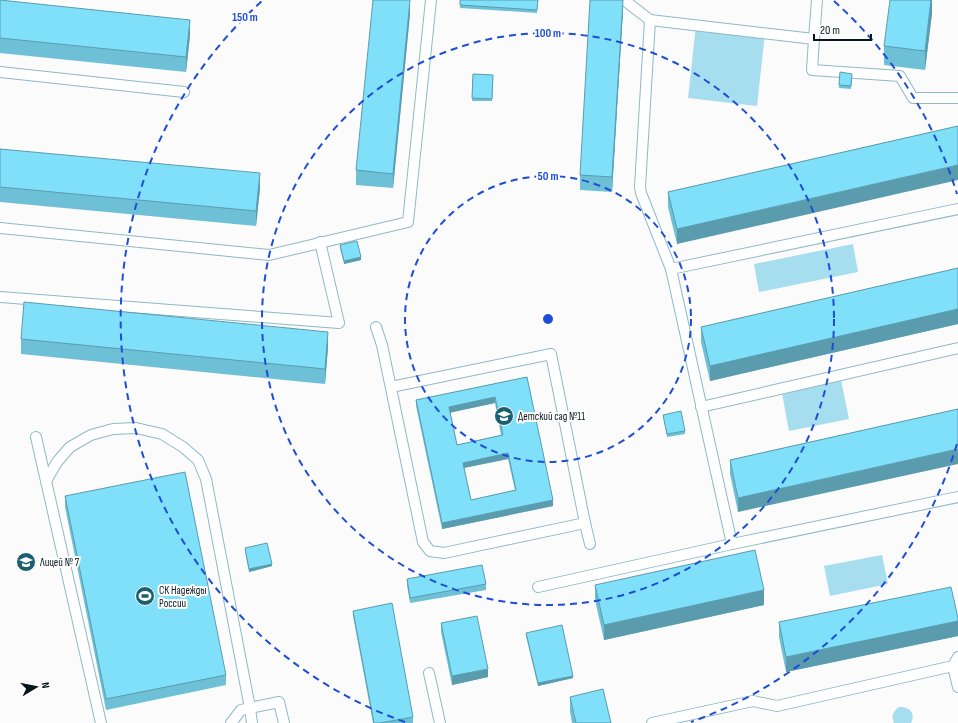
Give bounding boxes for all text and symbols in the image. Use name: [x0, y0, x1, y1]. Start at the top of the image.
text: 150 m: [232, 10, 258, 25]
scale bar: [814, 16, 871, 42]
text: 20 m: [820, 23, 840, 38]
text: 100 m: [535, 26, 561, 41]
text: 50 m: [538, 169, 558, 184]
centre of rings: [541, 312, 555, 326]
school or university icon: Детский сад №11: [493, 405, 515, 427]
place label: Детский сад №11: [518, 410, 585, 423]
school or university icon: Лицей № 7: [15, 551, 37, 573]
place label: Лицей № 7: [39, 556, 80, 569]
place label: СК Надежды России: [159, 584, 207, 610]
sports icon: СК Надежды России: [134, 585, 156, 607]
north arrow: [16, 667, 56, 707]
text: N: [38, 681, 52, 689]

